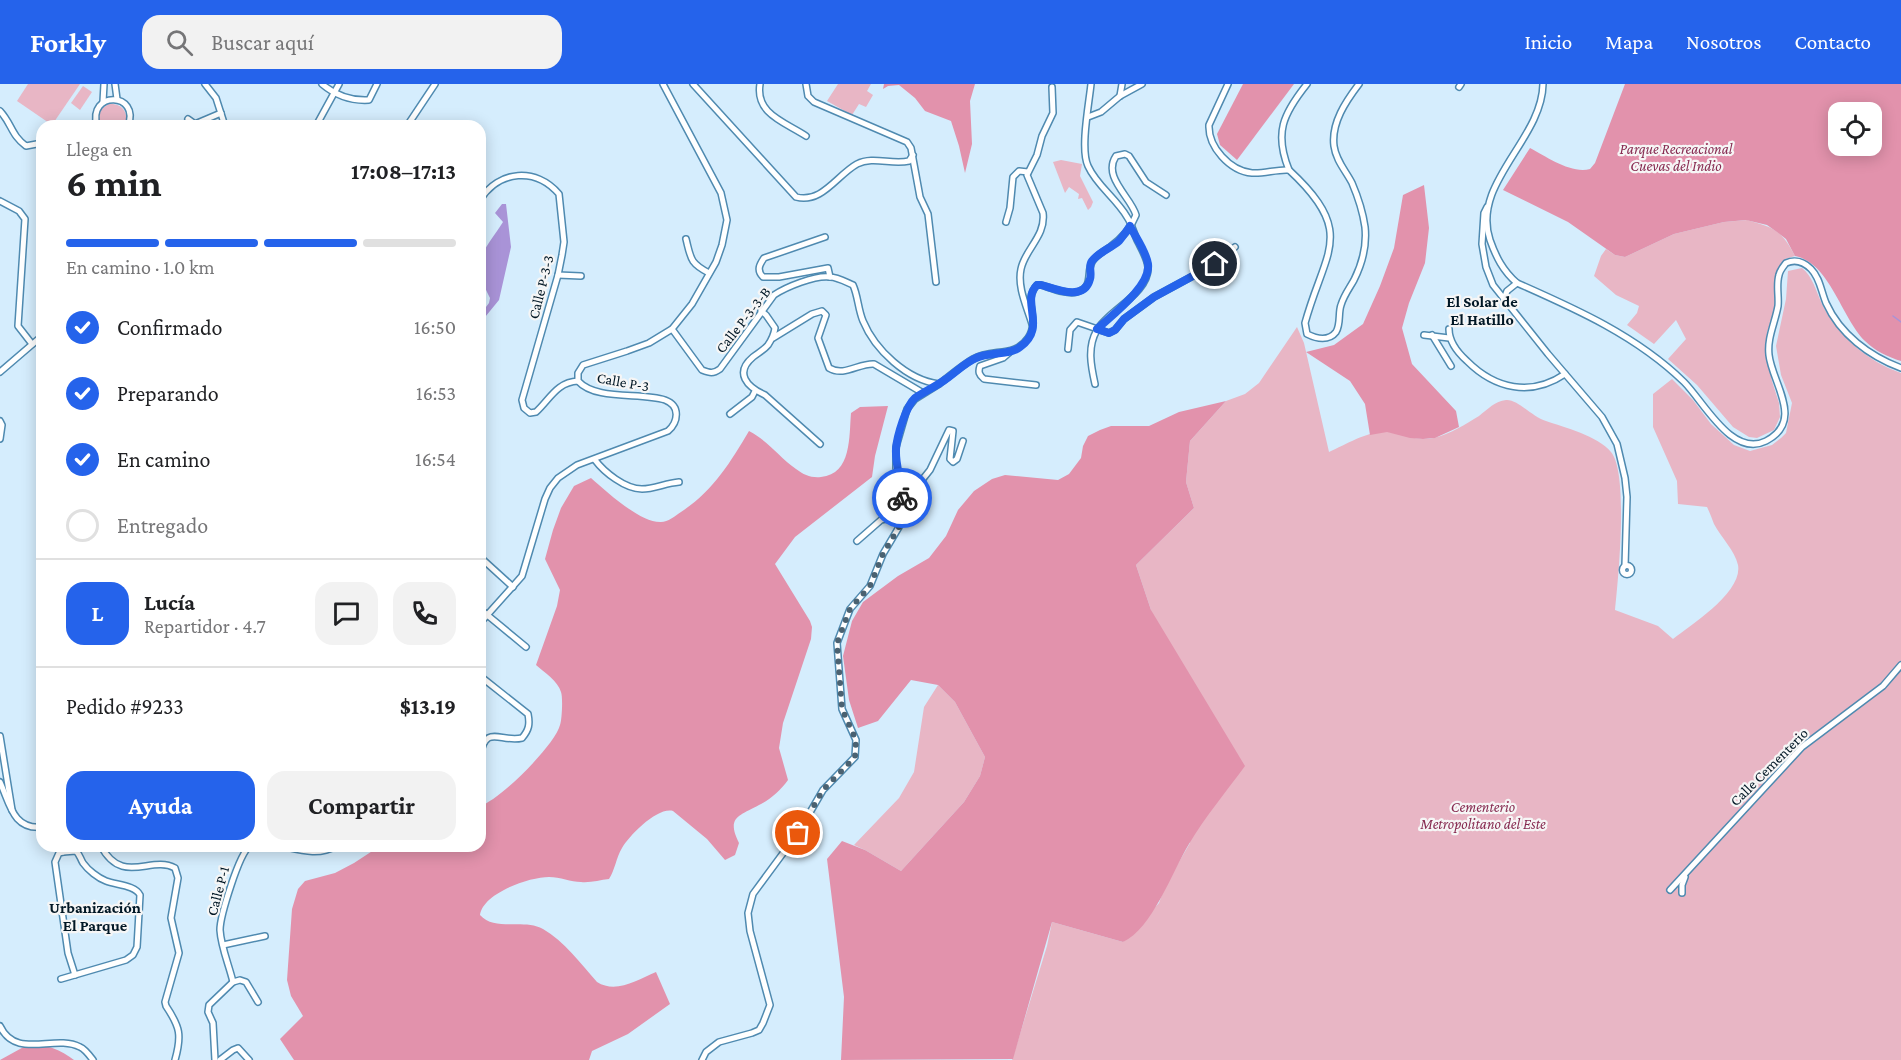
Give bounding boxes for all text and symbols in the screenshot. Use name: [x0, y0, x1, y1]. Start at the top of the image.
search box: [142, 15, 562, 69]
icon: search: [163, 26, 196, 59]
text: Forkly: [30, 27, 106, 58]
text: Buscar aquí: [211, 30, 314, 55]
text: Inicio: [1524, 30, 1572, 54]
text: Mapa: [1605, 30, 1653, 54]
text: Nosotros: [1686, 30, 1762, 54]
text: Contacto: [1795, 30, 1871, 54]
map controls: [1828, 102, 1882, 156]
button: locate: [1828, 102, 1882, 156]
text: Llega en: [66, 138, 132, 160]
park label: Parque Recreacional Cuevas del Indio: [1620, 141, 1733, 174]
text: 17:08–17:13: [351, 159, 456, 184]
text: 6 min: [66, 161, 162, 204]
pin: [1189, 238, 1240, 289]
icon: home: [1198, 247, 1231, 280]
street label: Calle P-3-3: [525, 253, 557, 321]
text: En camino · 1.0 km: [66, 256, 215, 278]
street label: Calle P-3-3-B: [712, 284, 774, 356]
district label: El Solar de El Hatillo: [1446, 293, 1518, 328]
icon: check: [66, 311, 99, 344]
text: Confirmado: [117, 315, 223, 340]
text: 16:50: [414, 316, 456, 338]
street label: Calle P-3: [596, 370, 650, 394]
icon: check: [66, 377, 99, 410]
text: Preparando: [117, 381, 219, 406]
text: 16:53: [416, 382, 456, 404]
icon: check: [66, 443, 99, 476]
text: En camino: [117, 447, 210, 472]
text: 16:54: [415, 448, 456, 470]
courier: [872, 468, 932, 528]
icon: bike: [886, 482, 919, 515]
text: Entregado: [117, 513, 208, 538]
button: chat: [315, 582, 378, 645]
button: phone: [393, 582, 456, 645]
text: Lucía: [144, 590, 195, 615]
text: L: [92, 601, 103, 626]
text: Repartidor · 4.7: [144, 615, 266, 637]
text: Pedido #9233: [66, 694, 184, 719]
text: $13.19: [400, 694, 456, 719]
street label: Calle Cementerio: [1727, 725, 1811, 809]
button: Ayuda: [66, 771, 255, 840]
button: Compartir: [267, 771, 456, 840]
park label: Cementerio Metropolitano del Este: [1419, 799, 1546, 833]
pin: [772, 807, 823, 858]
icon: bag: [781, 816, 814, 849]
street label: Calle P-1: [204, 864, 232, 918]
district label: Urbanización El Parque: [49, 899, 141, 934]

